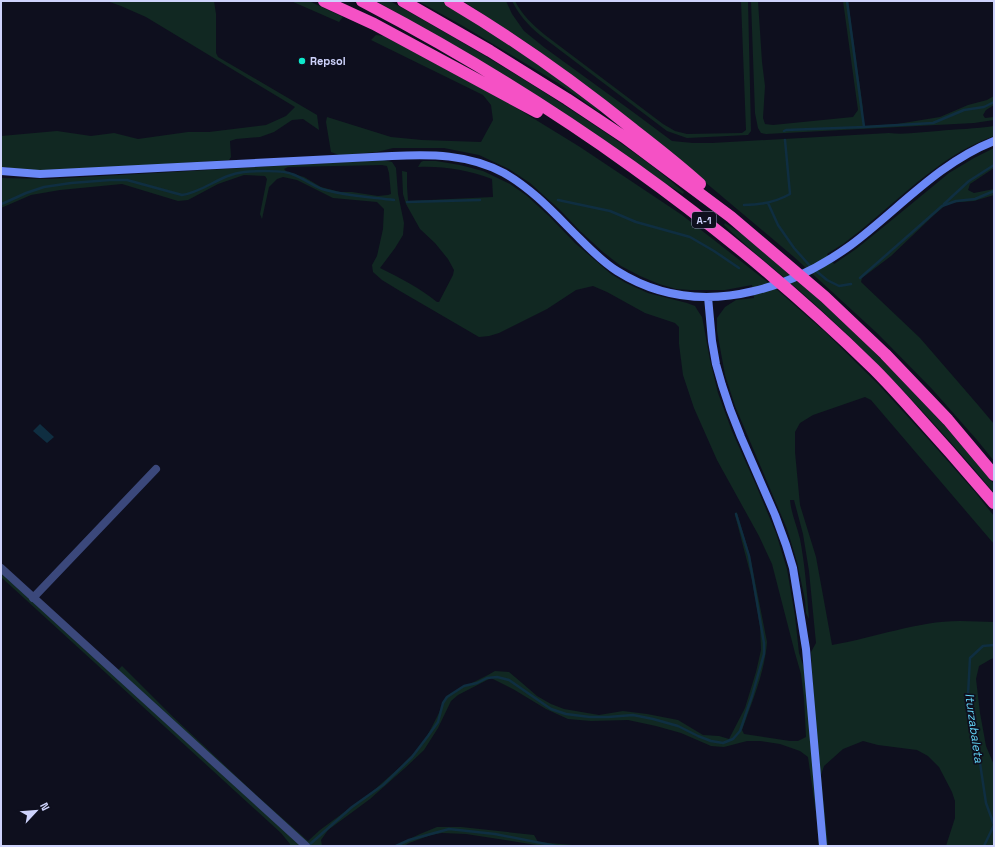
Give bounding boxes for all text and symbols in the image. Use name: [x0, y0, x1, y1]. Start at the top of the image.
place label: Repsol: [310, 54, 346, 68]
marker: Repsol: [297, 56, 307, 66]
road number: A-1: [692, 212, 716, 228]
water label: Iturzabaleta: [961, 692, 987, 764]
north arrow: [16, 791, 56, 831]
text: N: [37, 800, 53, 813]

